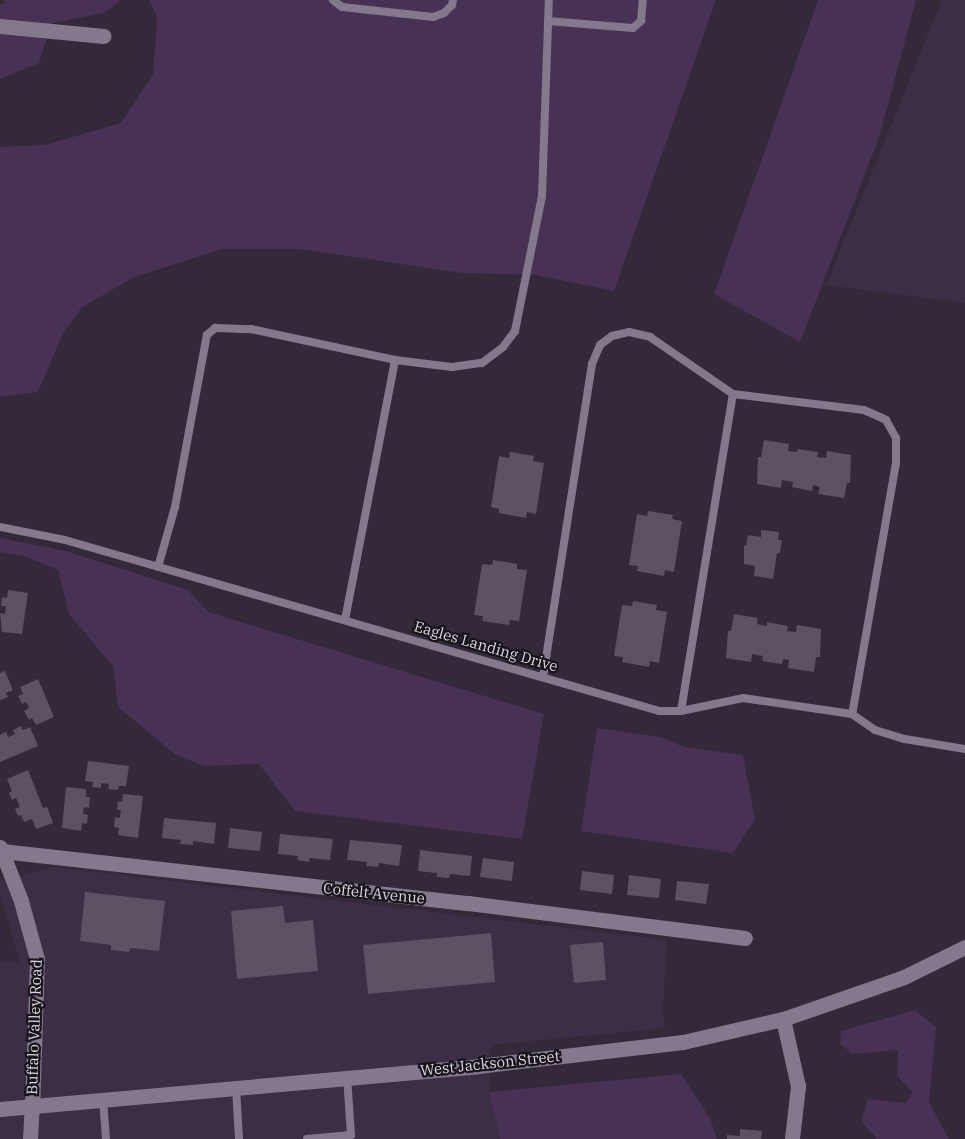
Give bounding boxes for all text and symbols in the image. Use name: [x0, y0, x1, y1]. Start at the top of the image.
street label: Eagles Landing Drive: [412, 617, 560, 675]
street label: Coffelt Avenue: [322, 879, 426, 907]
street label: Buffalo Valley Road: [23, 959, 45, 1095]
street label: West Jackson Street: [419, 1047, 561, 1079]

